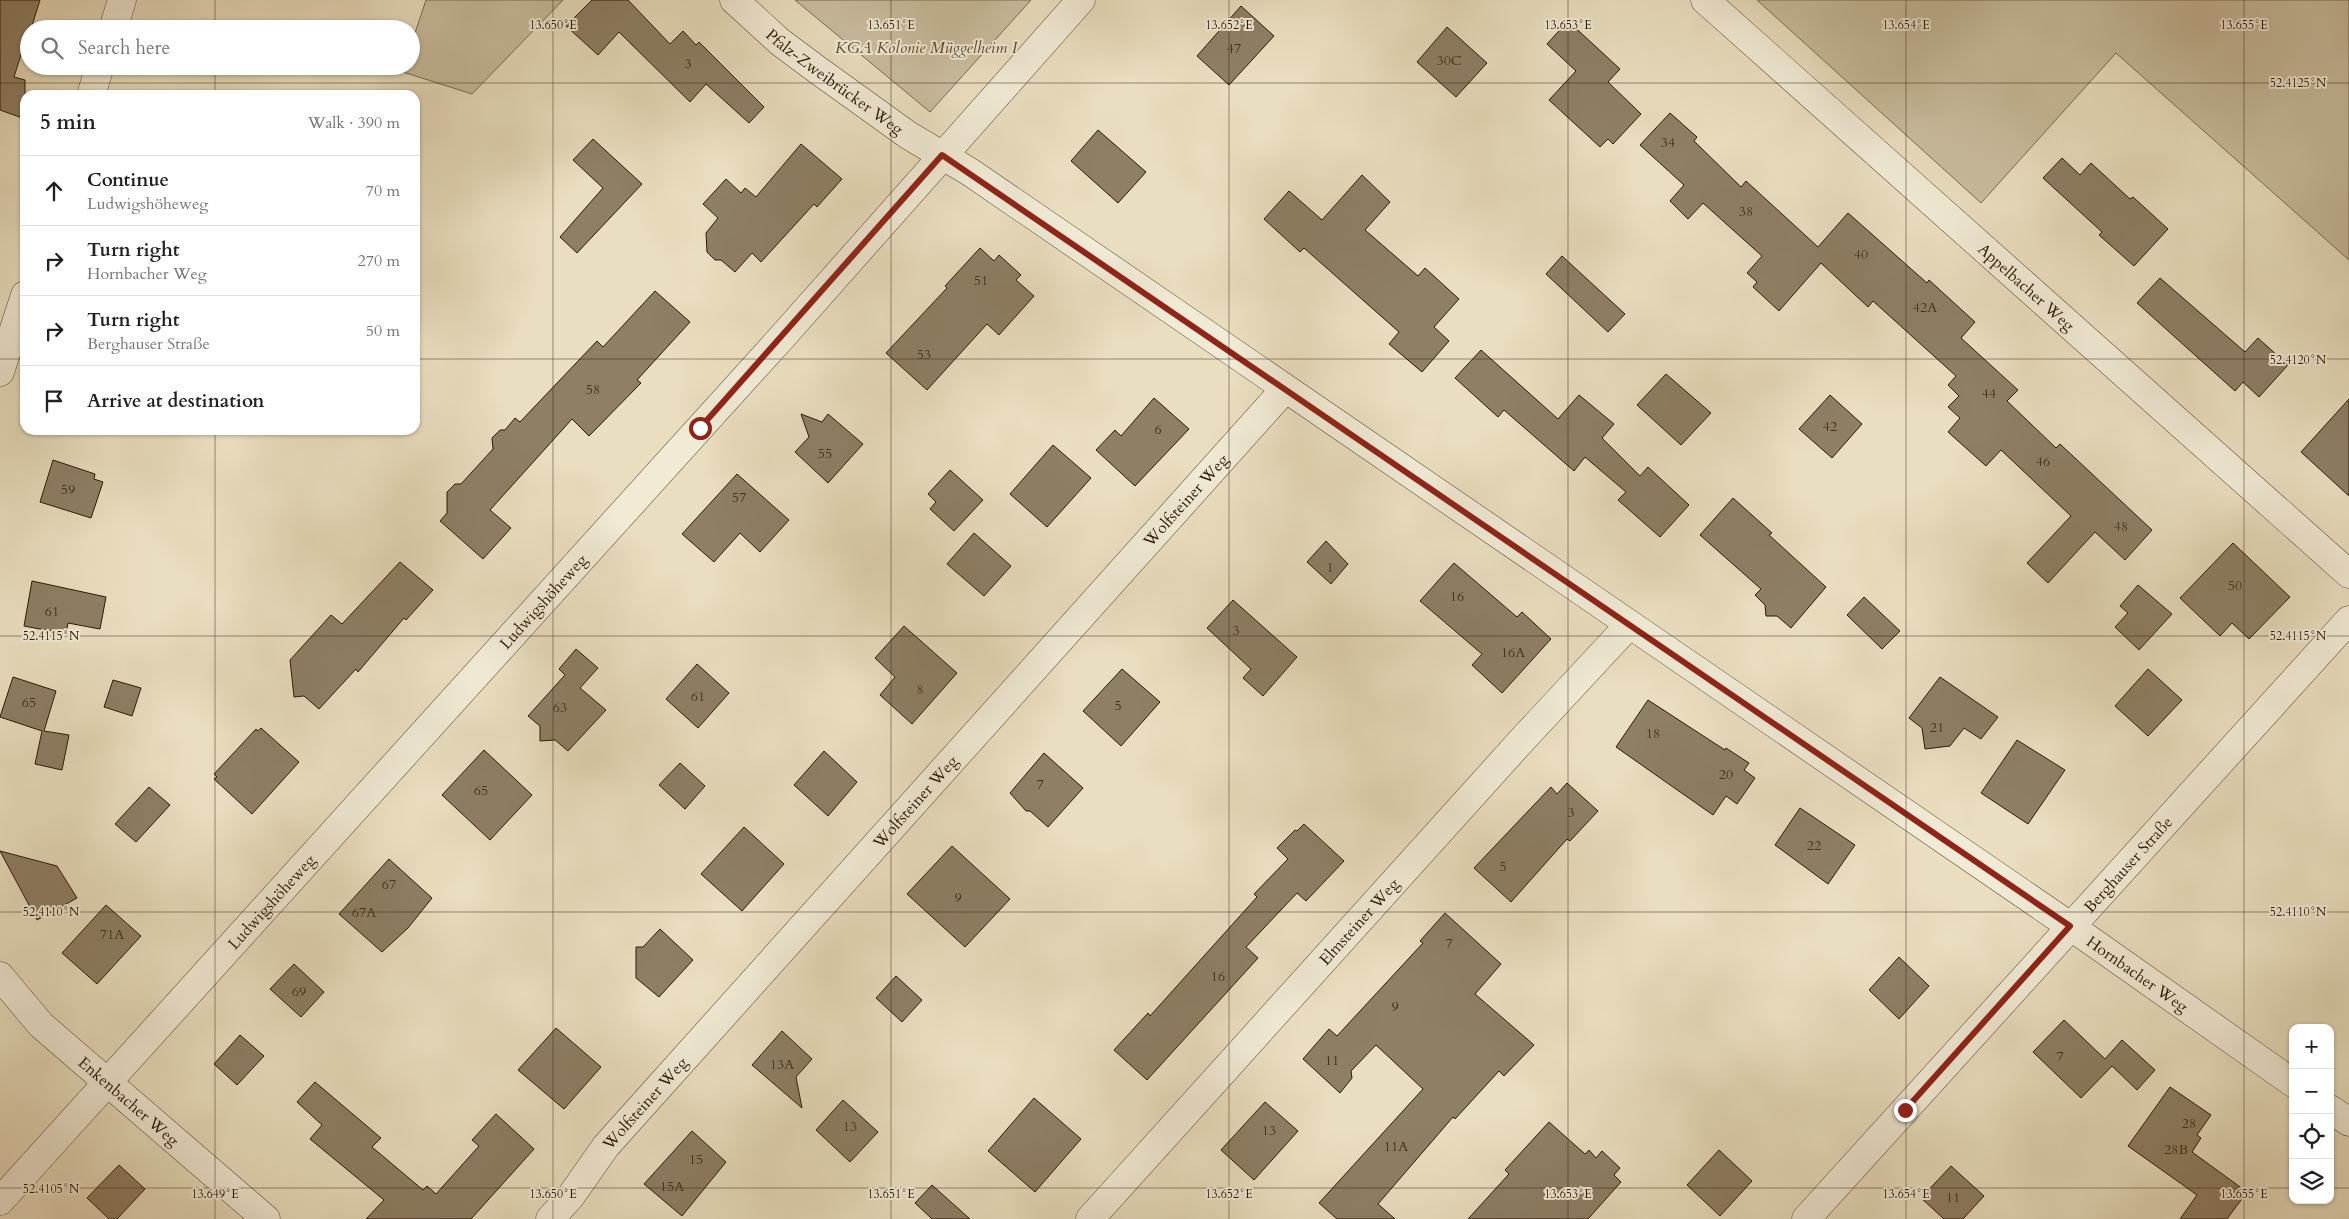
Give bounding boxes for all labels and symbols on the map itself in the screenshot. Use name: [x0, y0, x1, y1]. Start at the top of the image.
text: 13.650°E: [529, 17, 577, 33]
text: 13.651°E: [867, 17, 915, 33]
text: 13.652°E: [1205, 17, 1253, 33]
text: 13.653°E: [1544, 17, 1592, 33]
text: 13.654°E: [1882, 17, 1930, 33]
text: 13.655°E: [2220, 17, 2268, 33]
street label: Pfalz-Zweibrücker Weg: [761, 24, 908, 140]
park label: KGA Kolonie Müggelheim I: [835, 37, 1019, 59]
house number: 47: [1227, 39, 1241, 58]
house number: 30C: [1436, 51, 1462, 70]
house number: 3: [684, 54, 692, 73]
text: 52.4125°N: [2270, 75, 2327, 91]
house number: 34: [1661, 133, 1675, 152]
house number: 38: [1739, 202, 1753, 221]
street label: Appelbacher Weg: [1973, 238, 2079, 337]
house number: 40: [1854, 245, 1868, 264]
house number: 51: [974, 271, 988, 290]
house number: 42A: [1913, 298, 1937, 317]
house number: 53: [917, 345, 931, 364]
text: 52.4120°N: [2270, 352, 2327, 368]
house number: 58: [586, 380, 600, 399]
house number: 44: [1982, 384, 1996, 403]
route start: [689, 417, 712, 440]
house number: 42: [1823, 417, 1837, 436]
house number: 6: [1154, 420, 1162, 439]
house number: 55: [818, 444, 832, 463]
street label: Wolfsteiner Weg: [1138, 449, 1234, 553]
house number: 46: [2036, 452, 2050, 471]
house number: 59: [61, 480, 75, 499]
house number: 57: [732, 488, 746, 507]
house number: 48: [2114, 517, 2128, 536]
street label: Ludwigshöheweg: [495, 550, 592, 654]
house number: 1: [1326, 558, 1334, 577]
house number: 50: [2228, 576, 2242, 595]
house number: 16: [1450, 587, 1464, 606]
house number: 61: [45, 602, 59, 621]
house number: 3: [1232, 621, 1240, 640]
text: 52.4115°N: [23, 628, 80, 644]
text: 52.4115°N: [2270, 628, 2327, 644]
house number: 16A: [1501, 643, 1525, 662]
house number: 8: [916, 680, 924, 699]
house number: 61: [691, 687, 705, 706]
house number: 65: [22, 693, 36, 712]
house number: 5: [1114, 696, 1122, 715]
house number: 63: [553, 698, 567, 717]
house number: 21: [1930, 718, 1944, 737]
house number: 18: [1646, 724, 1660, 743]
street label: Wolfsteiner Weg: [868, 751, 963, 854]
house number: 20: [1719, 765, 1733, 784]
house number: 7: [1036, 775, 1044, 794]
house number: 65: [474, 781, 488, 800]
house number: 3: [1567, 803, 1575, 822]
street label: Berghauser Straße: [2079, 812, 2178, 918]
house number: 22: [1807, 836, 1821, 855]
street label: Ludwigshöheweg: [223, 850, 321, 954]
house number: 5: [1499, 857, 1507, 876]
street label: Elmsteiner Weg: [1314, 874, 1404, 970]
house number: 67: [382, 875, 396, 894]
house number: 9: [954, 888, 962, 907]
house number: 67A: [352, 903, 376, 922]
text: 52.4110°N: [23, 904, 80, 920]
text: 52.4110°N: [2270, 904, 2327, 920]
house number: 71A: [100, 925, 124, 944]
street label: Hornbacher Weg: [2082, 931, 2192, 1018]
house number: 7: [1445, 934, 1453, 953]
house number: 16: [1211, 967, 1225, 986]
house number: 69: [292, 982, 306, 1001]
house number: 9: [1391, 997, 1399, 1016]
house number: 7: [2056, 1047, 2064, 1066]
house number: 11: [1325, 1051, 1339, 1070]
street label: Enkenbacher Weg: [73, 1052, 184, 1151]
street label: Wolfsteiner Weg: [597, 1052, 693, 1156]
house number: 13A: [770, 1055, 794, 1074]
route end: [1894, 1099, 1917, 1122]
house number: 28: [2182, 1114, 2196, 1133]
house number: 13: [843, 1117, 857, 1136]
house number: 13: [1262, 1121, 1276, 1140]
house number: 11A: [1384, 1137, 1408, 1156]
house number: 28B: [2164, 1140, 2188, 1159]
house number: 15: [689, 1150, 703, 1169]
house number: 15A: [660, 1177, 684, 1196]
text: 52.4105°N: [23, 1181, 80, 1197]
text: 13.649°E: [191, 1186, 239, 1202]
text: 13.650°E: [529, 1186, 577, 1202]
text: 13.651°E: [867, 1186, 915, 1202]
text: 13.652°E: [1205, 1186, 1253, 1202]
text: 13.653°E: [1544, 1186, 1592, 1202]
text: 13.654°E: [1882, 1186, 1930, 1202]
text: 13.655°E: [2220, 1186, 2268, 1202]
house number: 11: [1946, 1188, 1960, 1207]

